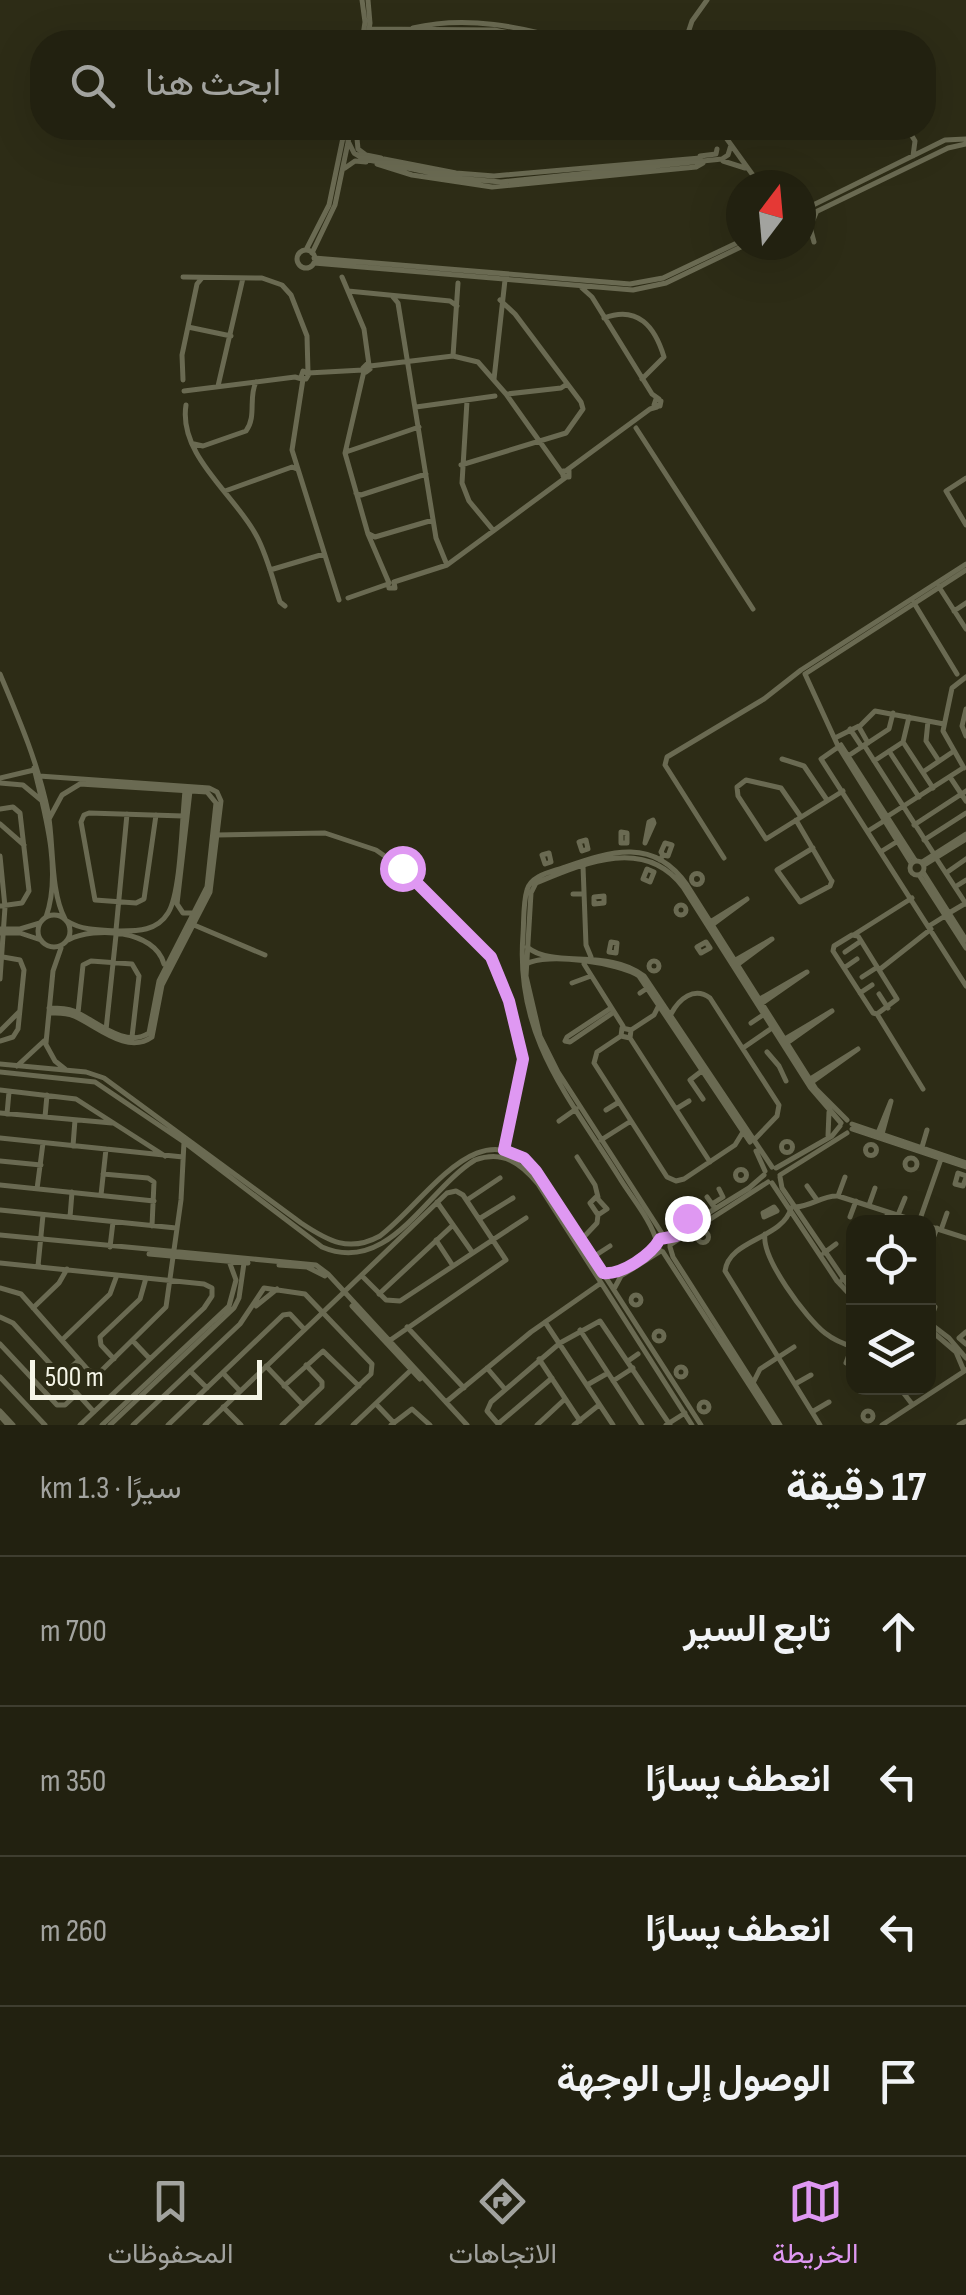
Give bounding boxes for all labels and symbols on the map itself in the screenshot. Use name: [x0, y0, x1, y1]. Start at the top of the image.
north arrow: [726, 170, 816, 260]
route start: [380, 846, 426, 892]
route end: [665, 1196, 711, 1242]
scale bar: [30, 1355, 262, 1400]

